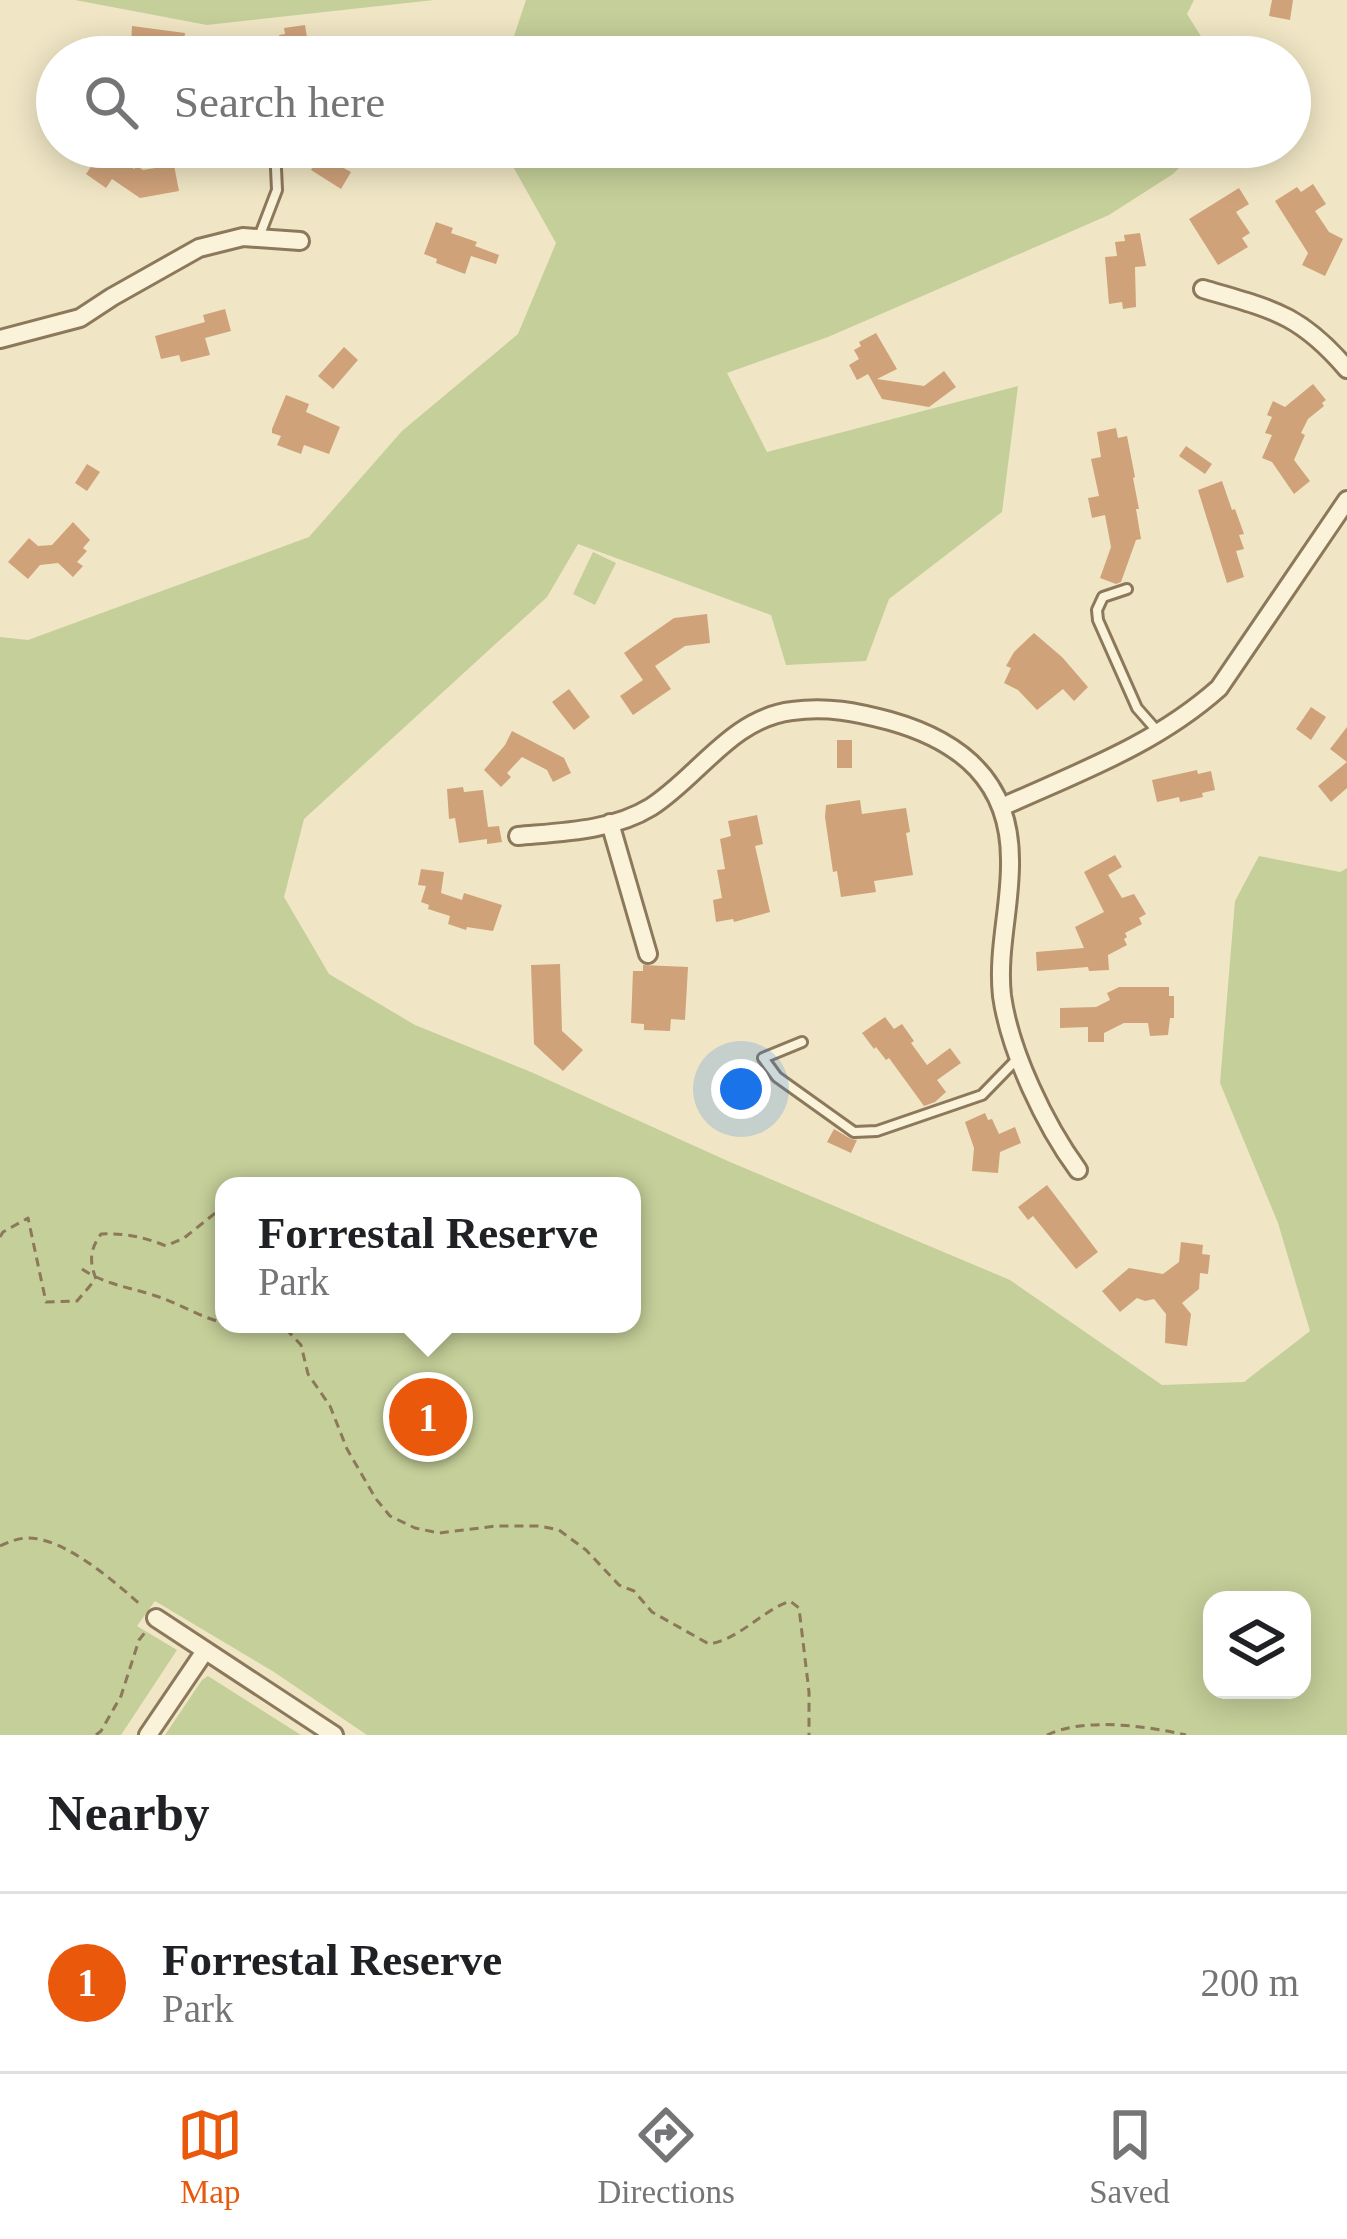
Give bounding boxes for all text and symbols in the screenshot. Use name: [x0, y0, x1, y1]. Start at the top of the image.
search box: [36, 36, 1311, 168]
icon: search: [78, 69, 144, 135]
text: Search here: [174, 77, 385, 127]
your location: [711, 1059, 771, 1119]
popup: [215, 1177, 641, 1333]
text: Forrestal Reserve: [258, 1208, 598, 1258]
text: Park: [258, 1260, 329, 1303]
pin: 1: [389, 1372, 467, 1462]
map controls: [1203, 1591, 1311, 1699]
button: layers: [1203, 1591, 1311, 1699]
text: Nearby: [48, 1785, 209, 1841]
text: Forrestal Reserve: [162, 1935, 502, 1985]
text: 1: [77, 1961, 97, 2004]
text: 200 m: [1200, 1961, 1299, 2004]
text: Park: [162, 1987, 234, 2030]
tab: Map: [177, 2102, 243, 2211]
tab: Directions: [597, 2102, 735, 2211]
tab: Saved: [1089, 2102, 1170, 2211]

